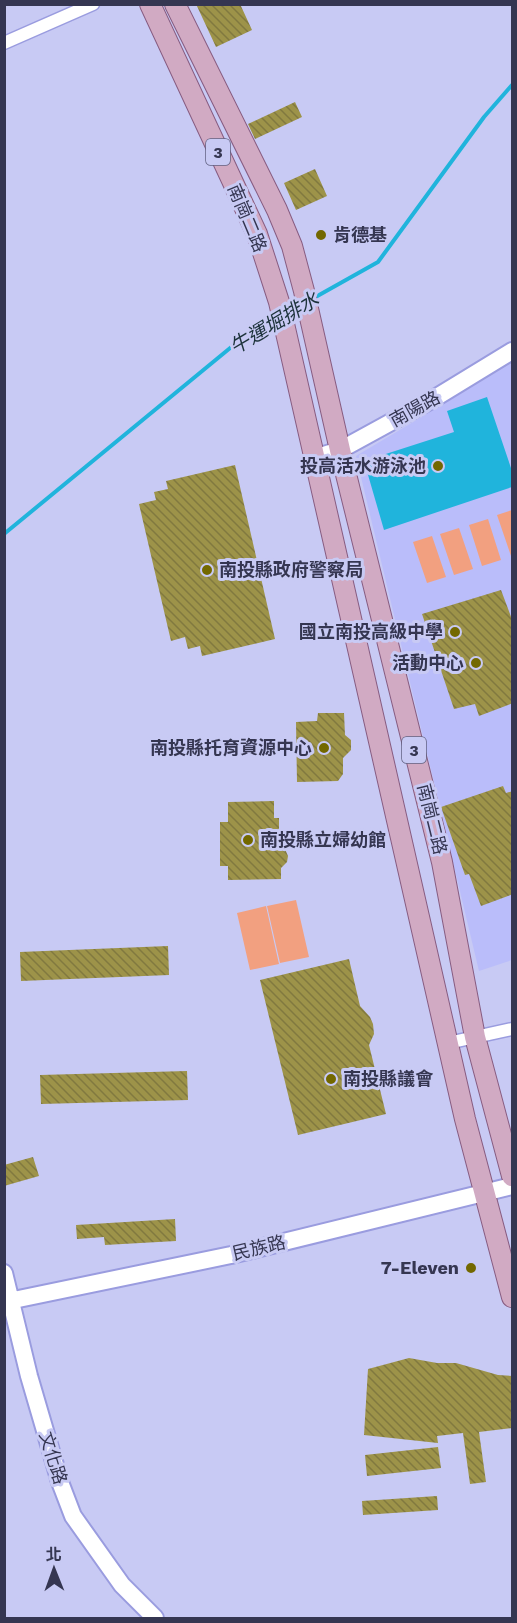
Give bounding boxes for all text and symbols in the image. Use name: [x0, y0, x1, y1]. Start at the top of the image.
road number: 3: [206, 139, 230, 165]
street label: 南崗二路: [224, 181, 271, 255]
place label: 肯德基: [333, 224, 387, 245]
marker: 肯德基: [314, 228, 328, 242]
water label: 牛運堀排水: [225, 286, 324, 359]
street label: 南陽路: [386, 386, 443, 431]
place label: 投高活水游泳池: [300, 455, 426, 476]
marker: 投高活水游泳池: [431, 459, 445, 473]
place label: 南投縣政府警察局: [219, 559, 363, 580]
marker: 南投縣政府警察局: [200, 563, 214, 577]
place label: 國立南投高級中學: [299, 621, 443, 642]
marker: 國立南投高級中學: [448, 625, 462, 639]
place label: 活動中心: [392, 652, 464, 673]
marker: 活動中心: [469, 656, 483, 670]
place label: 南投縣托育資源中心: [150, 737, 312, 758]
road number: 3: [402, 737, 426, 763]
marker: 南投縣托育資源中心: [317, 741, 331, 755]
street label: 南崗二路: [414, 781, 451, 856]
place label: 南投縣立婦幼館: [260, 829, 386, 850]
marker: 南投縣立婦幼館: [241, 833, 255, 847]
place label: 南投縣議會: [343, 1068, 434, 1089]
marker: 南投縣議會: [324, 1072, 338, 1086]
street label: 民族路: [230, 1231, 288, 1264]
place label: 7-Eleven: [381, 1257, 459, 1278]
marker: 7-Eleven: [464, 1261, 478, 1275]
street label: 文化路: [36, 1429, 71, 1487]
north arrow: [24, 1539, 84, 1599]
text: 北: [46, 1545, 62, 1564]

